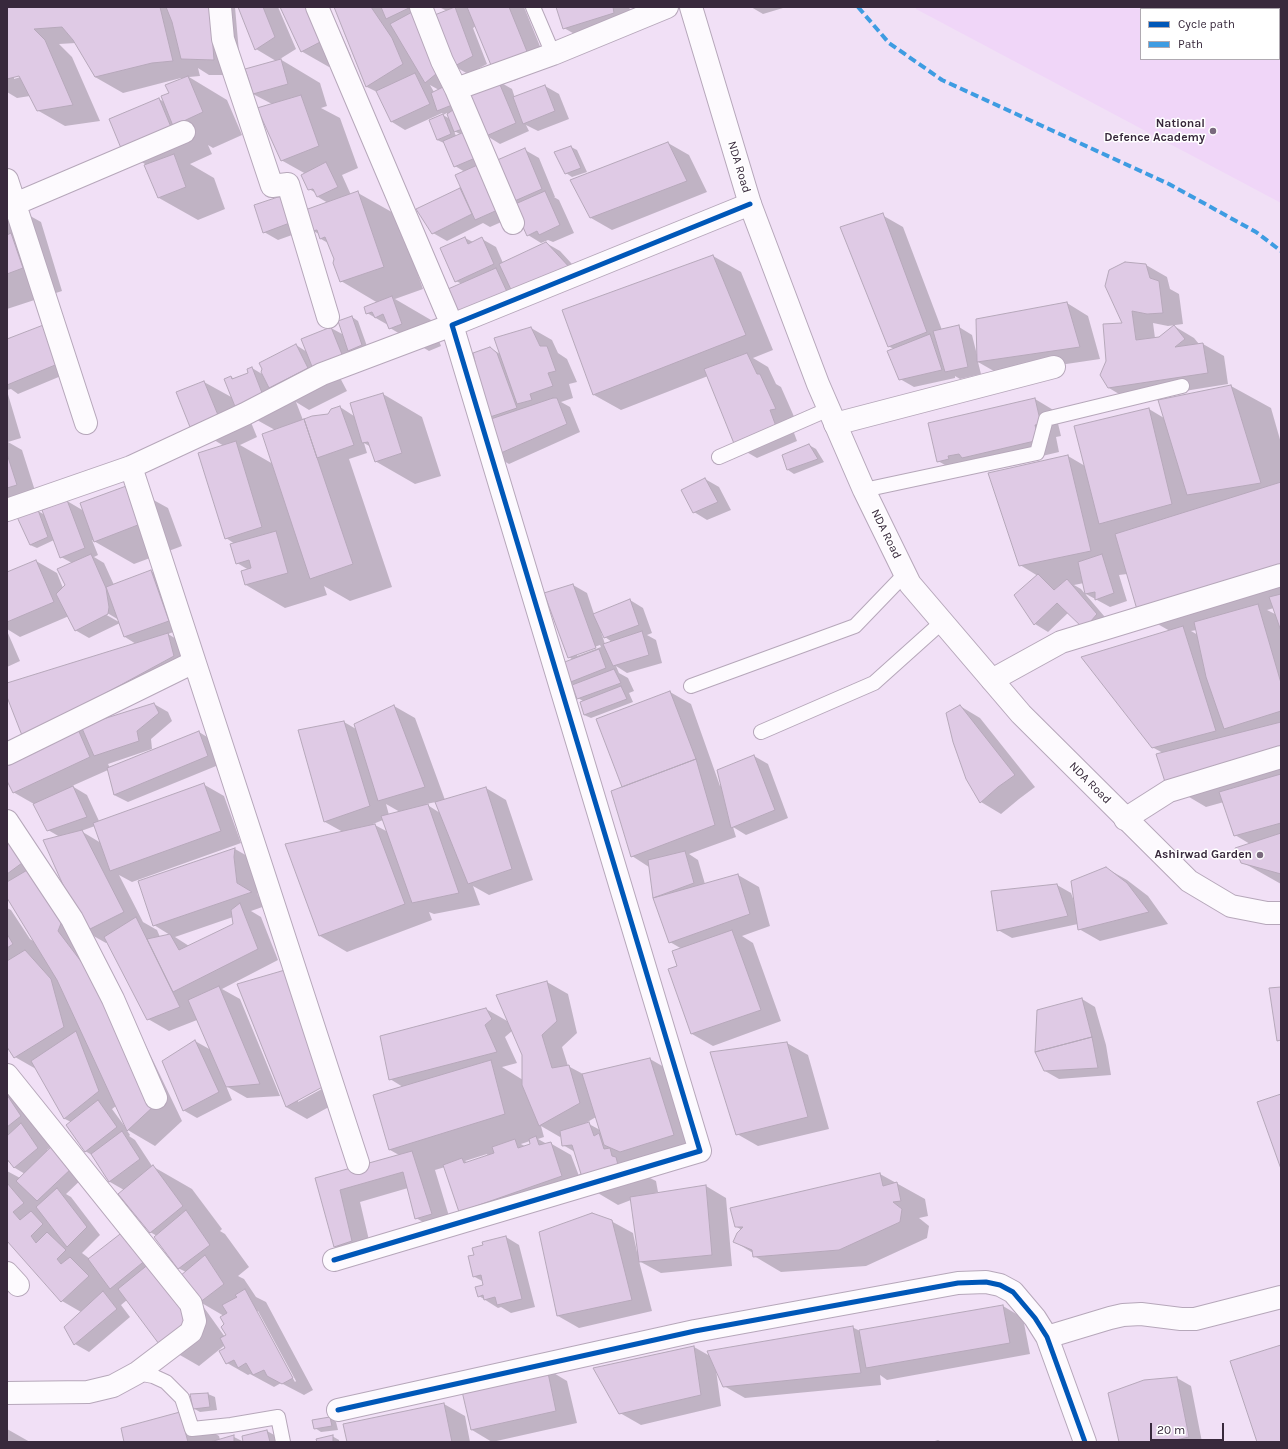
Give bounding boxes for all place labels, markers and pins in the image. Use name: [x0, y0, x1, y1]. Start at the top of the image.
place label: National Defence Academy: [1104, 117, 1205, 145]
marker: National Defence Academy: [1208, 126, 1218, 136]
place label: Ashirwad Garden: [1154, 848, 1252, 862]
marker: Ashirwad Garden: [1255, 850, 1265, 860]

